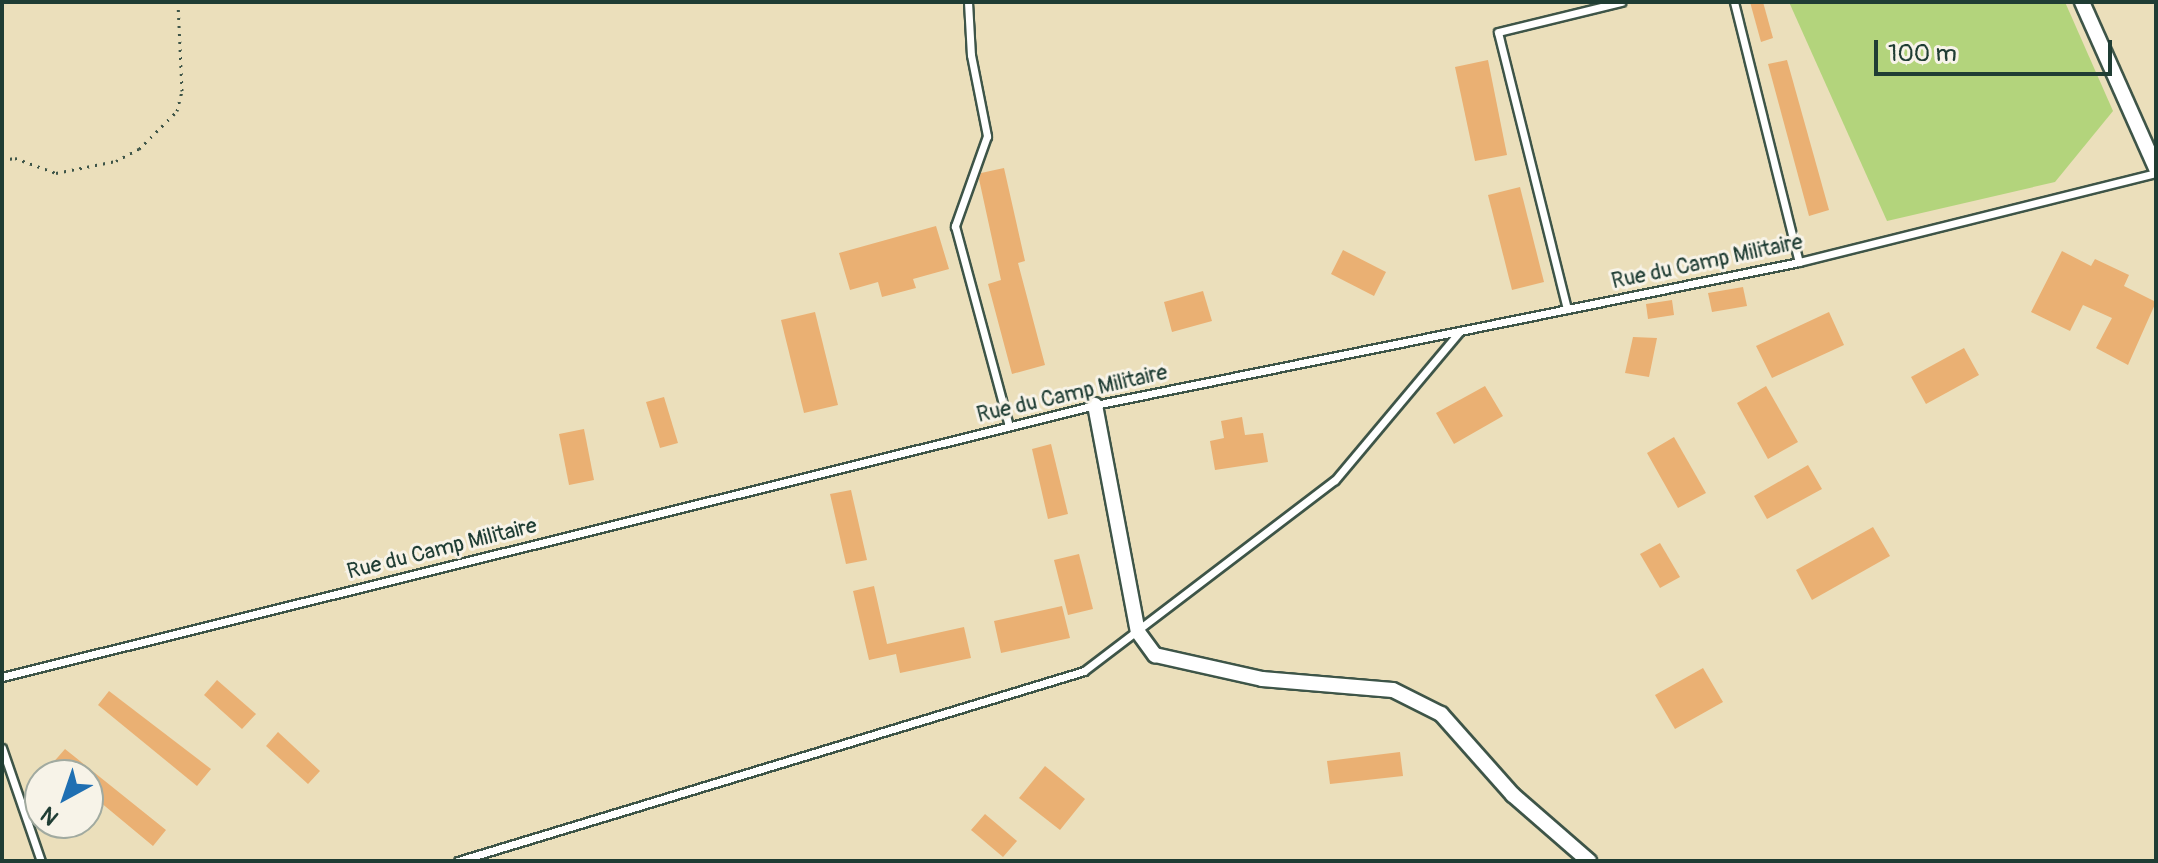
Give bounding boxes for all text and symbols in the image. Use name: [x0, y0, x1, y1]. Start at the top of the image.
scale bar: [1878, 24, 2116, 74]
text: 100 m: [1888, 39, 1957, 68]
street label: Rue du Camp Militaire: [1609, 229, 1805, 295]
street label: Rue du Camp Militaire: [974, 359, 1170, 429]
street label: Rue du Camp Militaire: [344, 513, 540, 585]
north arrow: [24, 759, 104, 839]
text: N: [35, 800, 65, 831]

